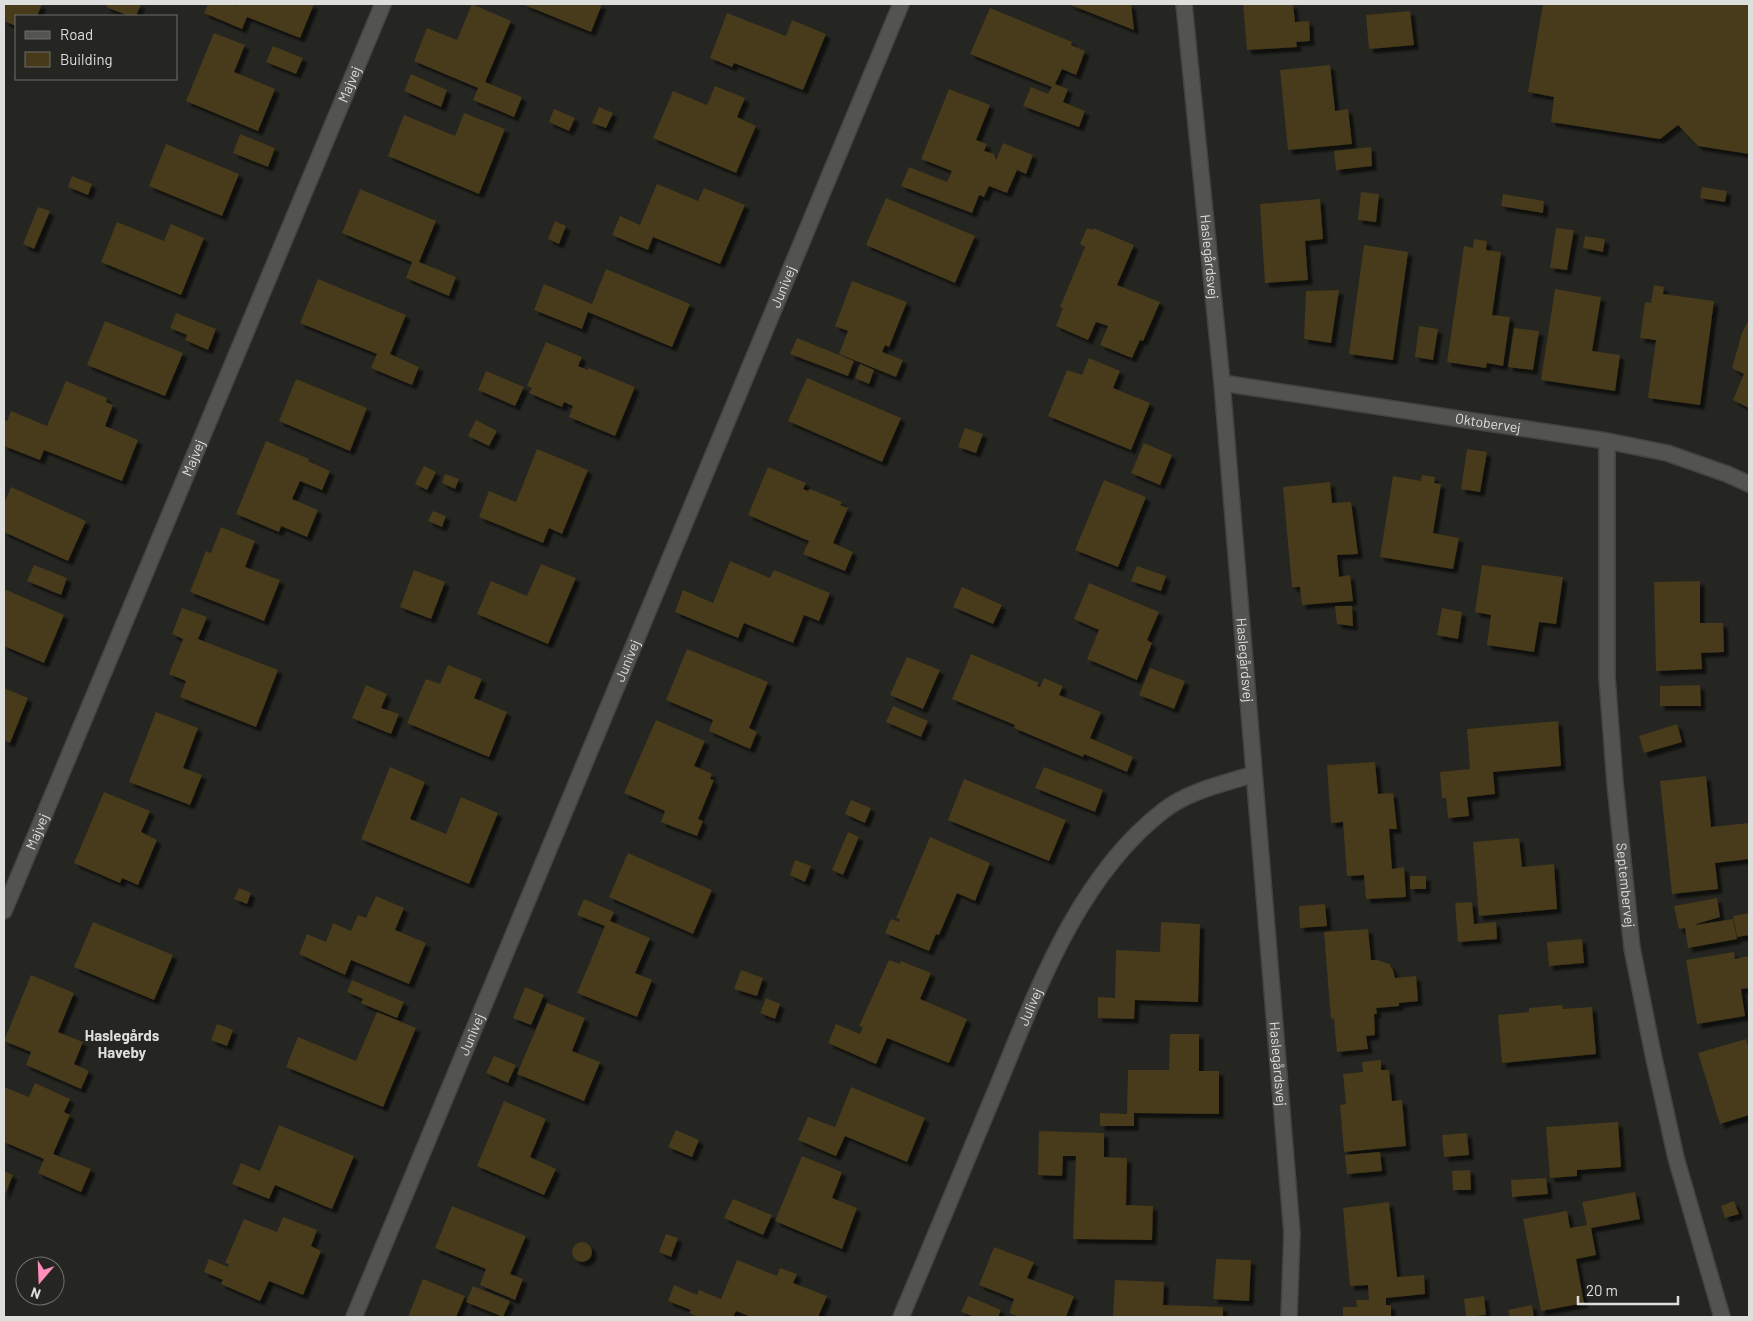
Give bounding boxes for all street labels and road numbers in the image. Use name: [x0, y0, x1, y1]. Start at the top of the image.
street label: Majvej: [334, 63, 364, 105]
street label: Haslegårdsvej: [1197, 214, 1223, 300]
street label: Junivej: [766, 263, 799, 310]
street label: Oktobervej: [1454, 409, 1522, 436]
street label: Majvej: [178, 437, 208, 479]
street label: Haslegårdsvej: [1233, 617, 1257, 703]
street label: Junivej: [611, 637, 643, 684]
street label: Majvej: [22, 811, 52, 852]
street label: Septembervej: [1613, 842, 1639, 928]
street label: Julivej: [1014, 985, 1046, 1028]
street label: Junivej: [455, 1011, 488, 1058]
street label: Haslegårdsvej: [1267, 1021, 1291, 1107]

